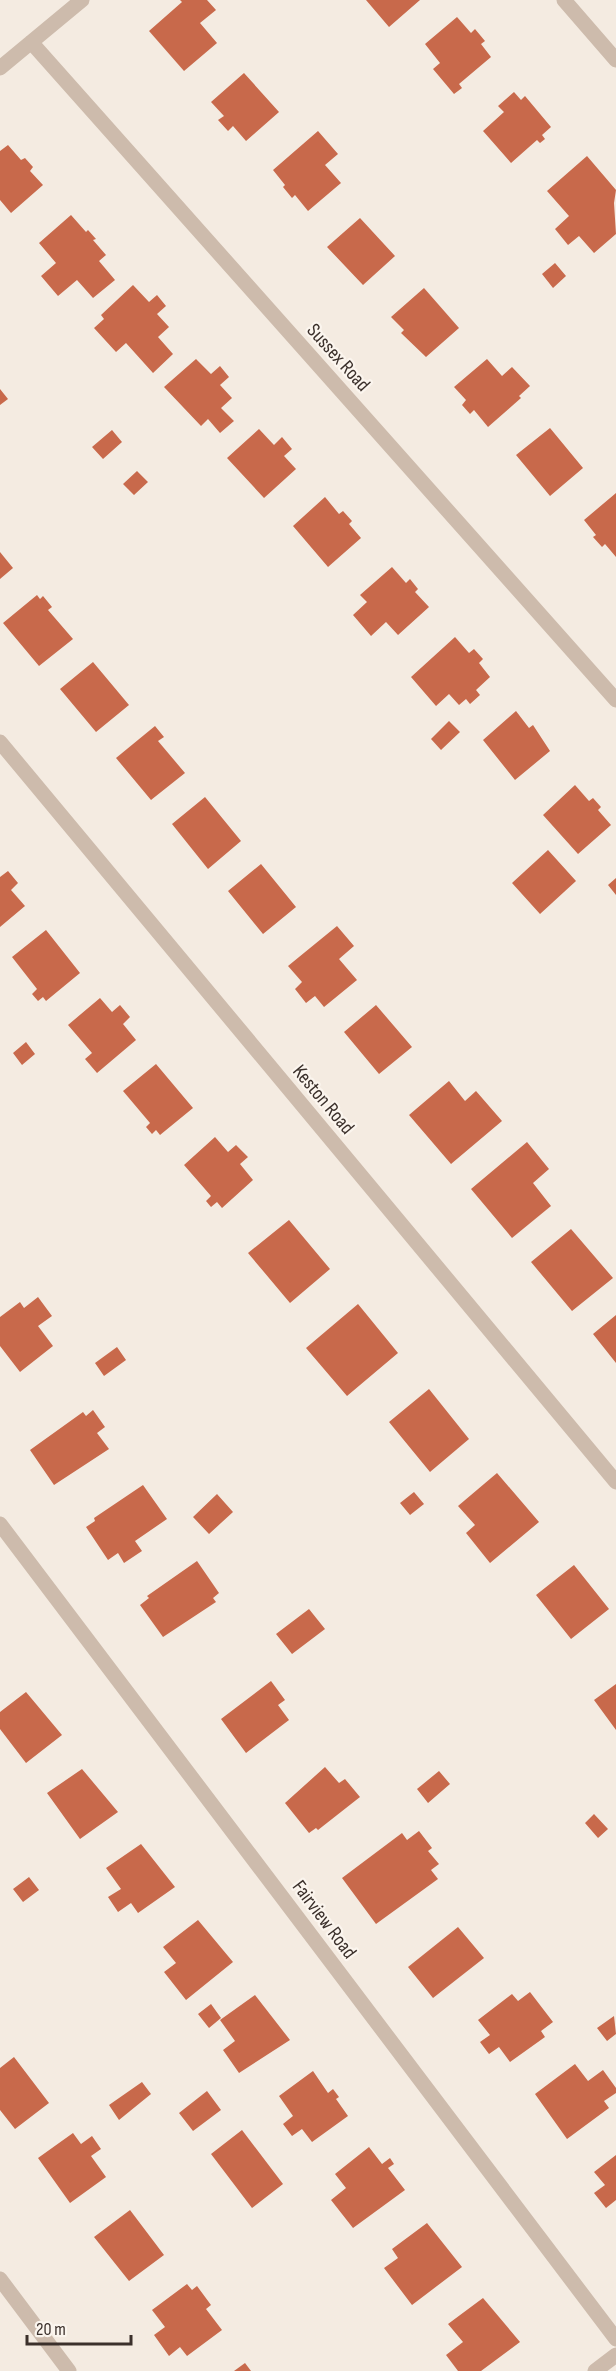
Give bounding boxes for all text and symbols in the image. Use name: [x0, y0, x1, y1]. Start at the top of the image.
street label: Sussex Road: [302, 319, 375, 397]
street label: Keston Road: [287, 1060, 359, 1139]
street label: Fairview Road: [287, 1876, 361, 1963]
scale bar: [27, 2308, 130, 2346]
text: 20 m: [36, 2319, 66, 2340]

